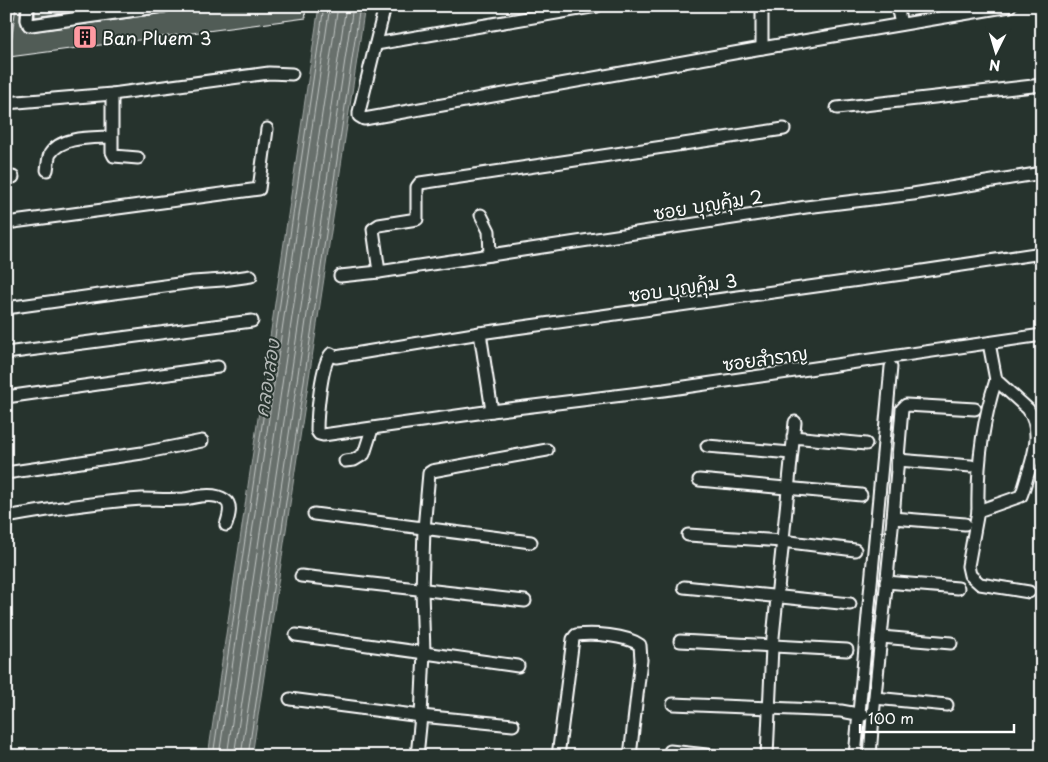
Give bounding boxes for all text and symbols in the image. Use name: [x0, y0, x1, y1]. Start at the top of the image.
building icon: Ban Pluem 3: [72, 24, 98, 50]
place label: Ban Pluem 3: [102, 24, 212, 51]
north arrow: [970, 28, 1020, 78]
text: N: [988, 55, 1001, 76]
street label: ซอย บุญคุ้ม 2: [652, 182, 765, 228]
street label: ซอบ บุญคุ้ม 3: [627, 266, 739, 310]
water label: คลองสอง: [246, 335, 286, 419]
street label: ซอยสำราญ: [721, 339, 809, 377]
scale bar: [860, 702, 1014, 734]
text: 100 m: [868, 706, 914, 729]

